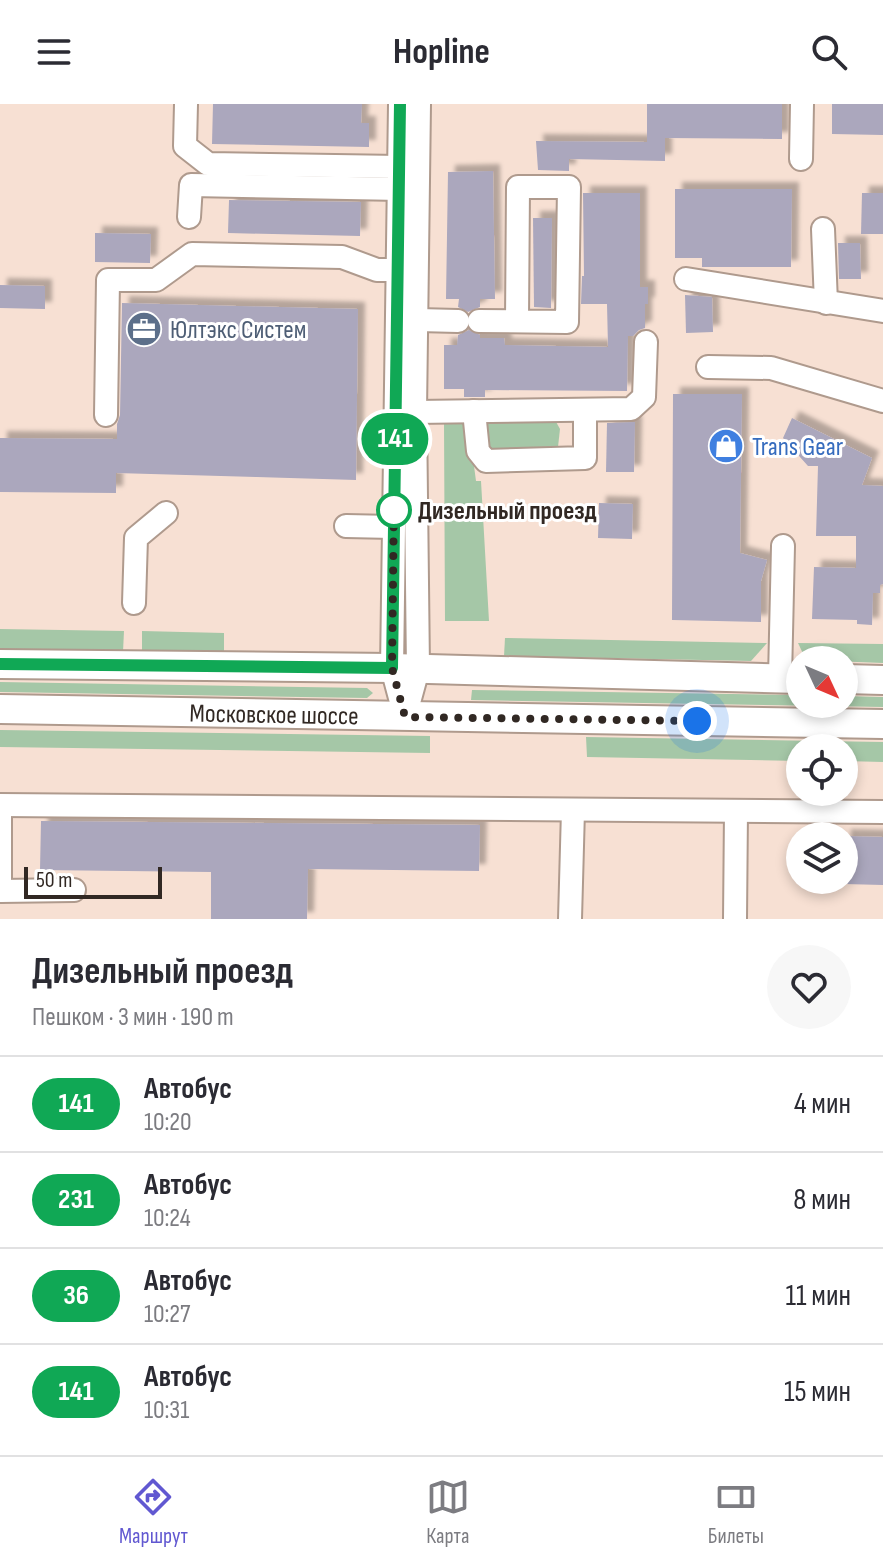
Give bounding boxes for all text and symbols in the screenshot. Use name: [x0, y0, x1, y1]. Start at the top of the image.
icon: menu: [32, 30, 76, 74]
icon: search: [807, 30, 851, 74]
text: Hopline: [393, 31, 490, 74]
office icon: Юлтэкс Систем: [125, 310, 163, 348]
place label: Юлтэкс Систем: [170, 315, 306, 346]
line badge: 141: [349, 413, 441, 465]
text: 141: [377, 422, 413, 455]
shop icon: Trans Gear: [707, 427, 745, 465]
place label: Trans Gear: [752, 432, 844, 463]
marker: Дизельный проезд: [377, 493, 411, 527]
place label: Дизельный проезд: [418, 496, 597, 527]
north arrow: [786, 646, 858, 718]
map controls: [786, 646, 858, 894]
street label: Московское шоссе: [189, 699, 359, 732]
your location: [677, 701, 717, 741]
button: locate: [786, 734, 858, 806]
button: layers: [786, 822, 858, 894]
scale bar: [24, 863, 162, 899]
text: 50 m: [36, 867, 72, 894]
button: heart: [767, 945, 851, 1029]
text: Дизельный проезд: [32, 949, 293, 994]
text: Пешком · 3 мин · 190 m: [32, 1002, 234, 1033]
text: Автобус: [144, 1071, 232, 1107]
text: 4 мин: [794, 1086, 851, 1122]
text: 141: [58, 1087, 94, 1120]
text: 10:20: [144, 1107, 192, 1138]
text: Автобус: [144, 1167, 232, 1203]
text: 8 мин: [793, 1182, 851, 1218]
text: 231: [58, 1183, 94, 1216]
text: 10:24: [144, 1203, 191, 1234]
text: Автобус: [144, 1263, 232, 1299]
text: 11 мин: [786, 1278, 851, 1314]
text: 36: [63, 1279, 89, 1312]
text: 10:27: [144, 1299, 190, 1330]
text: Автобус: [144, 1359, 232, 1395]
text: 15 мин: [784, 1374, 851, 1410]
text: 141: [58, 1375, 94, 1408]
text: 10:31: [144, 1395, 189, 1426]
tab: Маршрут: [119, 1475, 188, 1550]
tab: Карта: [426, 1475, 470, 1550]
tab: Билеты: [708, 1475, 764, 1550]

